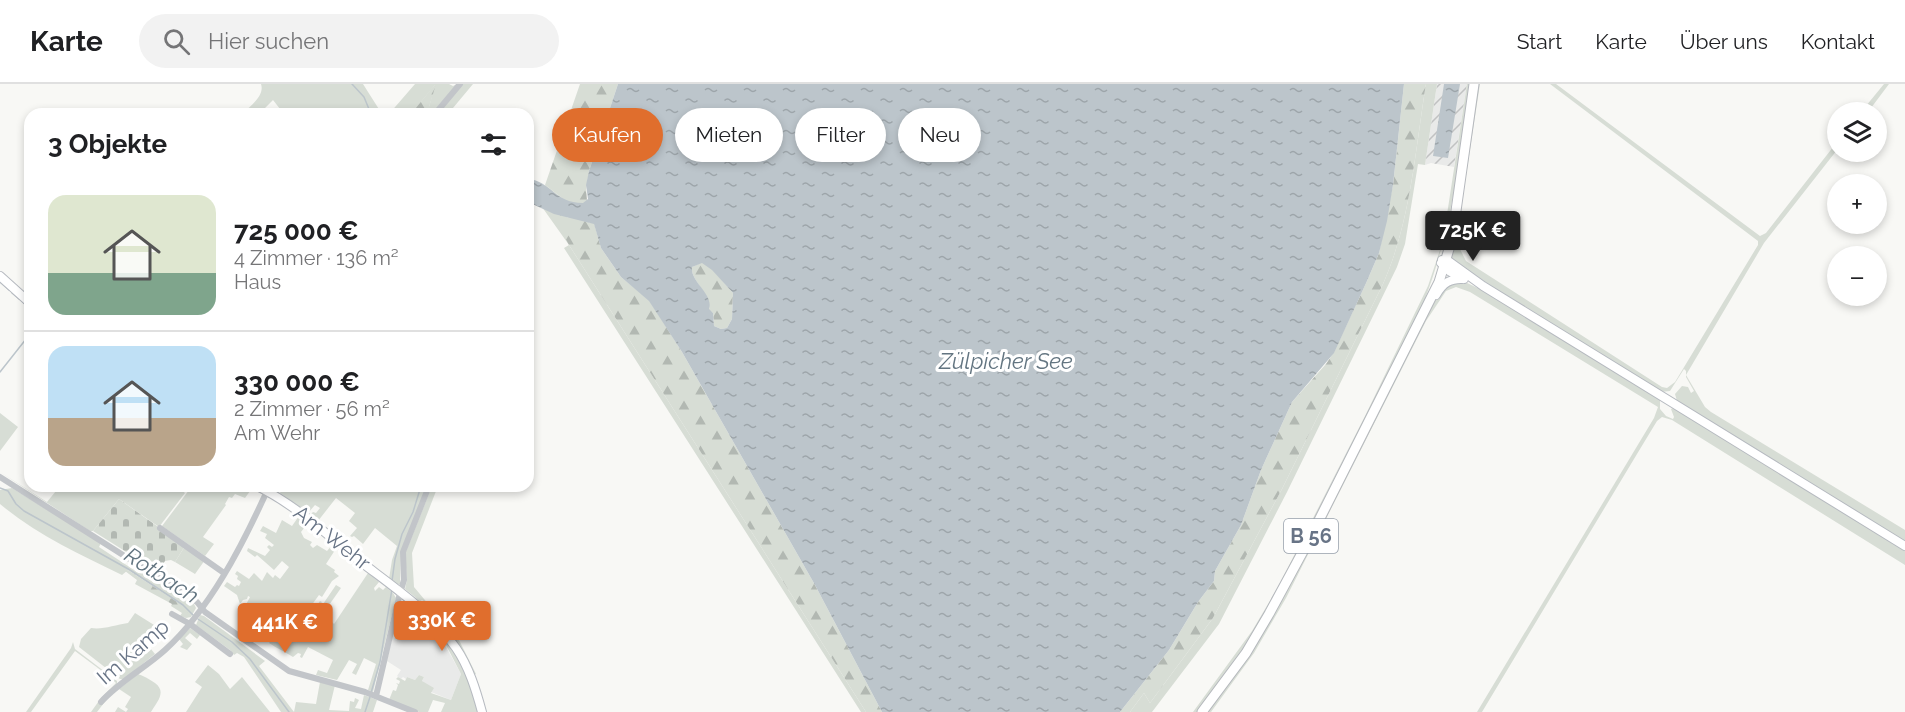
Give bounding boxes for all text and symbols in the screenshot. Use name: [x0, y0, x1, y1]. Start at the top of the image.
search box: [139, 14, 559, 68]
text: Karte: [30, 25, 103, 58]
icon: search: [160, 25, 193, 58]
text: Hier suchen: [208, 28, 329, 54]
text: Start: [1517, 29, 1562, 54]
text: Karte: [1595, 29, 1647, 54]
text: Über uns: [1680, 29, 1768, 54]
text: Kontakt: [1801, 29, 1875, 54]
map controls: [1827, 102, 1887, 306]
button: layers: [1827, 102, 1887, 162]
chip: Kaufen: [552, 108, 663, 162]
chip: Mieten: [675, 108, 783, 162]
chip: Filter: [795, 108, 886, 162]
chip: Neu: [898, 108, 981, 162]
icon: filters: [477, 128, 510, 161]
text: 3 Objekte: [48, 129, 167, 159]
button: +: [1827, 174, 1887, 234]
pin: 725K €: [1424, 211, 1522, 262]
text: 725 000 €: [234, 216, 359, 246]
text: 725K €: [1439, 218, 1507, 242]
icon: home: [96, 219, 168, 291]
text: 4 Zimmer · 136 m²: [234, 246, 399, 270]
button: −: [1827, 246, 1887, 306]
text: Haus: [234, 270, 281, 294]
water label: Zülpicher See: [938, 348, 1073, 374]
text: 330 000 €: [234, 367, 360, 397]
icon: home: [96, 370, 168, 442]
text: 2 Zimmer · 56 m²: [234, 397, 390, 421]
text: Am Wehr: [234, 421, 320, 445]
street label: Am Wehr: [289, 500, 376, 576]
road number: B 56: [1284, 519, 1338, 553]
water label: Rotbach: [120, 541, 204, 609]
pin: 330K €: [393, 601, 491, 652]
pin: 441K €: [236, 603, 334, 654]
text: 330K €: [408, 608, 476, 632]
text: 441K €: [252, 610, 318, 634]
street label: Im Kamp: [92, 614, 174, 690]

